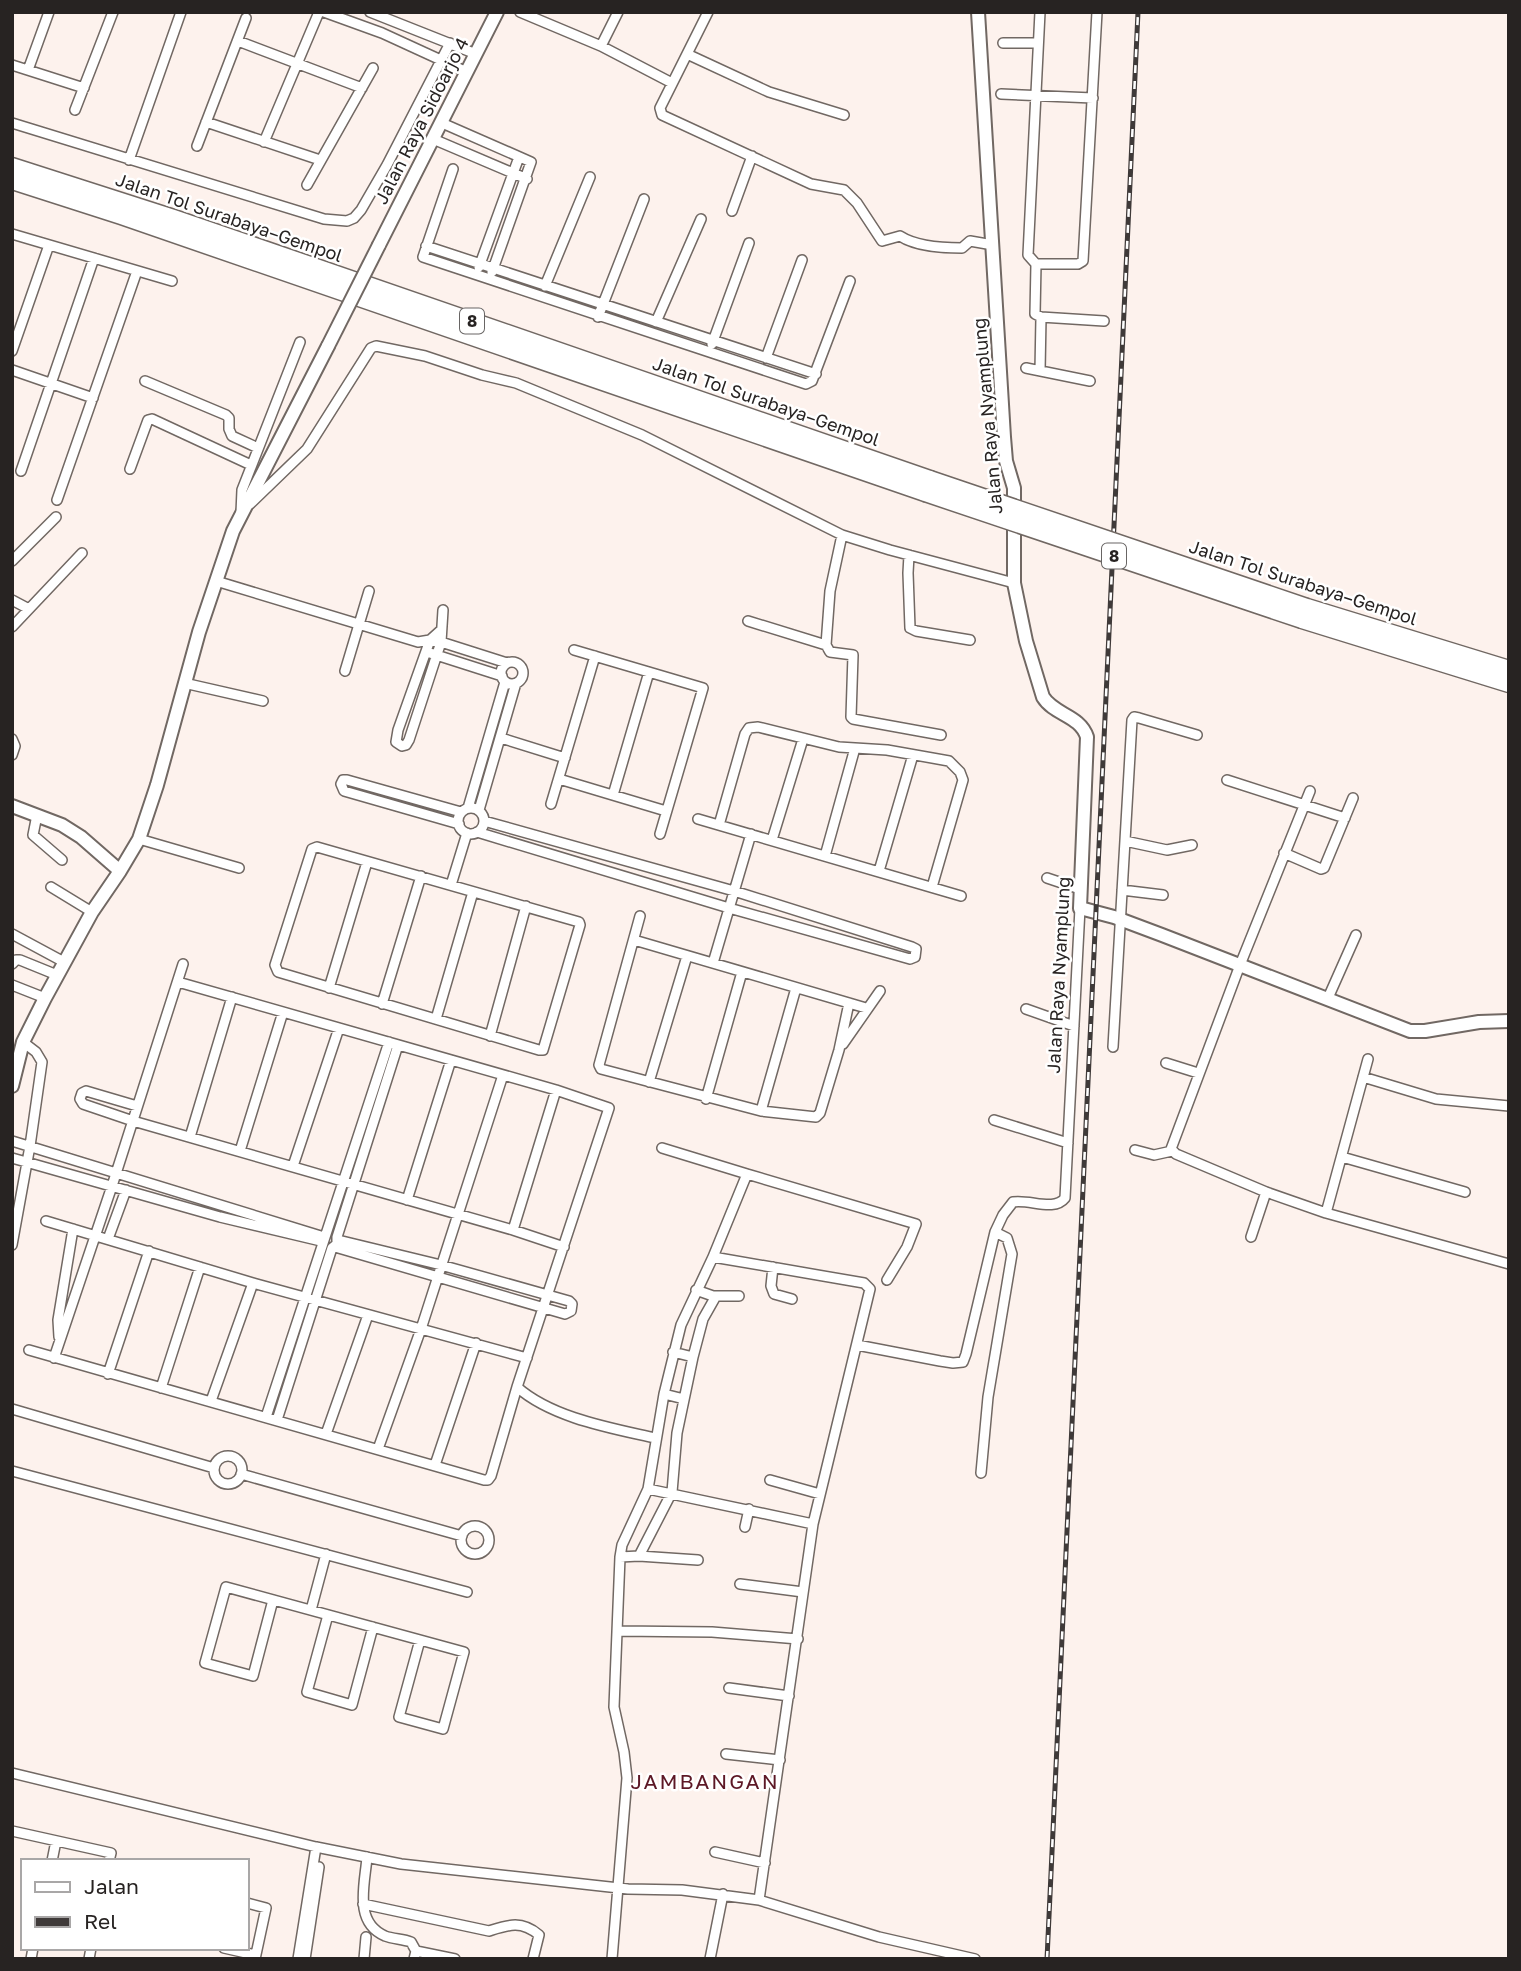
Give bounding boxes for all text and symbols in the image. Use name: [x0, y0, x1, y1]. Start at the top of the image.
street label: Jalan Raya Sidoarjo 4: [369, 33, 473, 208]
street label: Jalan Tol Surabaya–Gempol: [113, 168, 346, 266]
road number: 8: [460, 308, 484, 334]
street label: Jalan Raya Nyamplung: [967, 317, 1007, 515]
street label: Jalan Tol Surabaya–Gempol: [650, 352, 883, 450]
street label: Jalan Tol Surabaya–Gempol: [1186, 535, 1420, 629]
road number: 8: [1102, 544, 1126, 568]
street label: Jalan Raya Nyamplung: [1042, 876, 1074, 1074]
district label: JAMBANGAN: [630, 1768, 780, 1794]
legend: [21, 1859, 248, 1950]
text: Jalan: [84, 1873, 139, 1899]
text: Rel: [84, 1908, 117, 1934]

